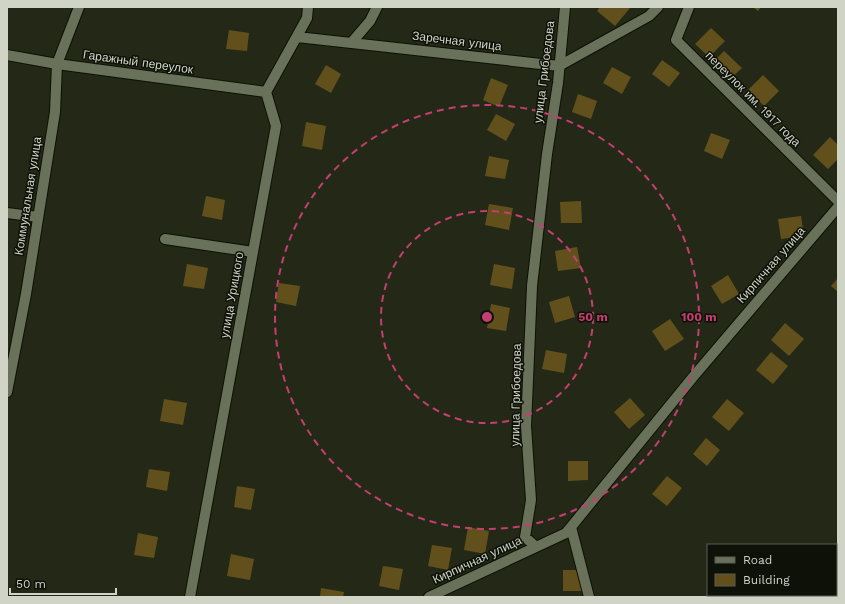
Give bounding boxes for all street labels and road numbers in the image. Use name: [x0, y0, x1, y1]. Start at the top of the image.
street label: улица Грибоедова: [531, 20, 557, 124]
street label: Заречная улица: [411, 29, 503, 53]
street label: Гаражный переулок: [82, 47, 195, 77]
street label: переулок им. 1917 года: [703, 49, 804, 150]
street label: Коммунальная улица: [12, 135, 44, 256]
street label: Кирпичная улица: [734, 224, 808, 306]
street label: улица Урицкого: [218, 250, 247, 339]
street label: улица Грибоедова: [508, 343, 524, 447]
street label: Кирпичная улица: [430, 533, 524, 587]

